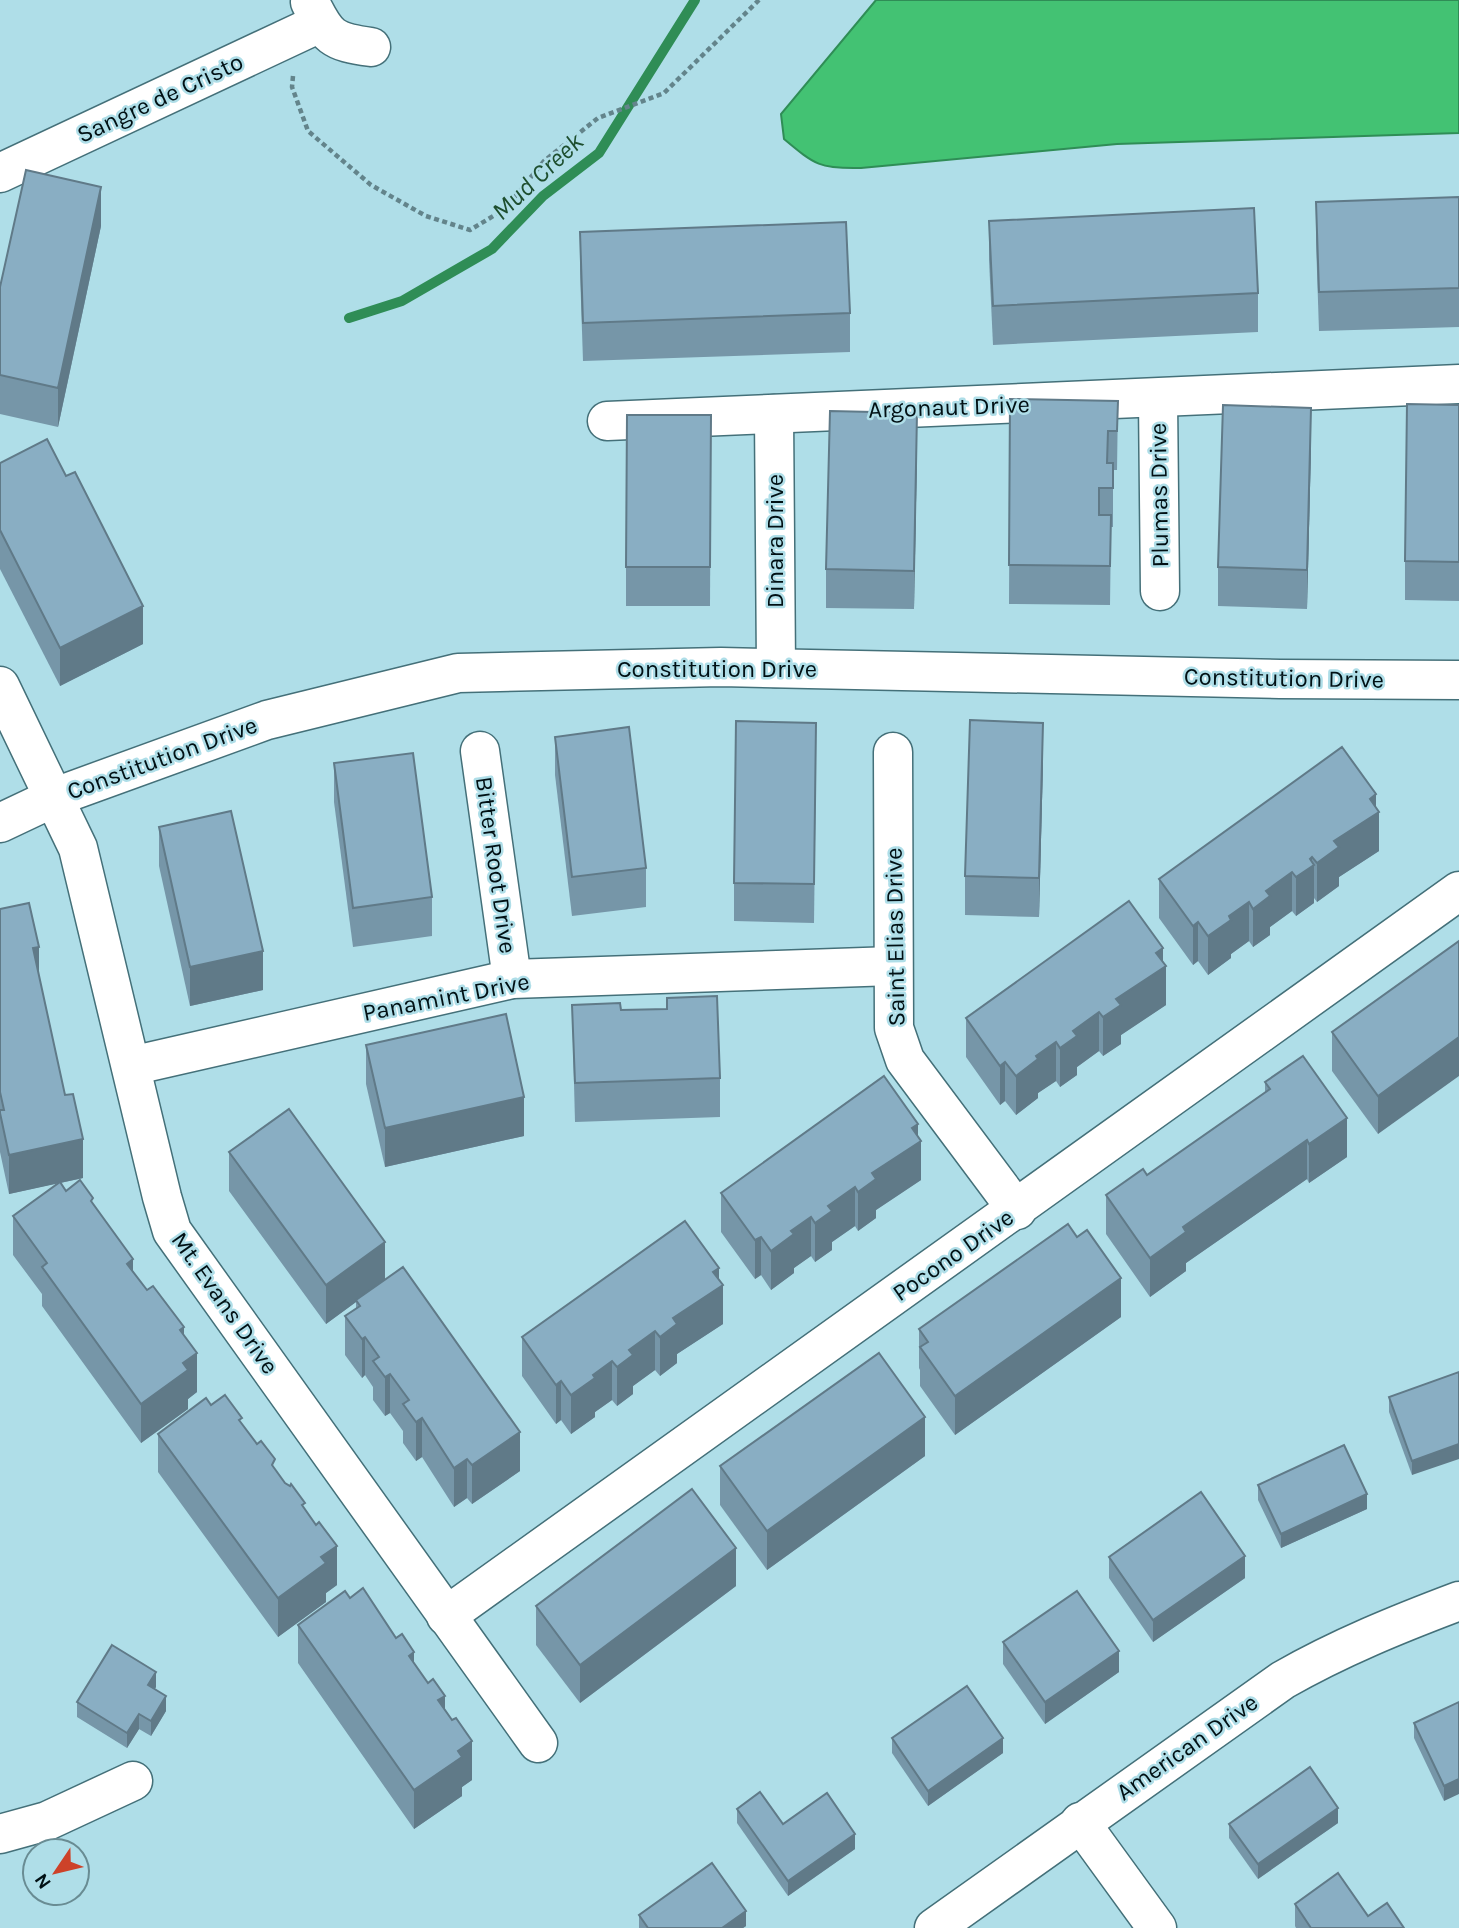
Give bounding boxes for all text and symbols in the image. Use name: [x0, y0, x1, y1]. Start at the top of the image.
street label: Sangre de Cristo: [73, 47, 247, 149]
water label: Mud Creek: [485, 126, 590, 227]
street label: Argonaut Drive: [868, 390, 1030, 424]
street label: Plumas Drive: [1144, 422, 1174, 568]
street label: Dinara Drive: [761, 474, 789, 608]
street label: Constitution Drive: [617, 655, 817, 683]
street label: Constitution Drive: [1184, 662, 1384, 694]
street label: Constitution Drive: [63, 711, 261, 805]
street label: Bitter Root Drive: [470, 775, 522, 955]
street label: Saint Elias Drive: [879, 847, 911, 1027]
street label: Panamint Drive: [360, 967, 532, 1027]
street label: Pocono Drive: [887, 1203, 1019, 1307]
street label: Mt. Evans Drive: [166, 1227, 284, 1379]
street label: American Drive: [1111, 1688, 1263, 1806]
north arrow: [21, 1837, 91, 1907]
text: N: [30, 1869, 56, 1893]

